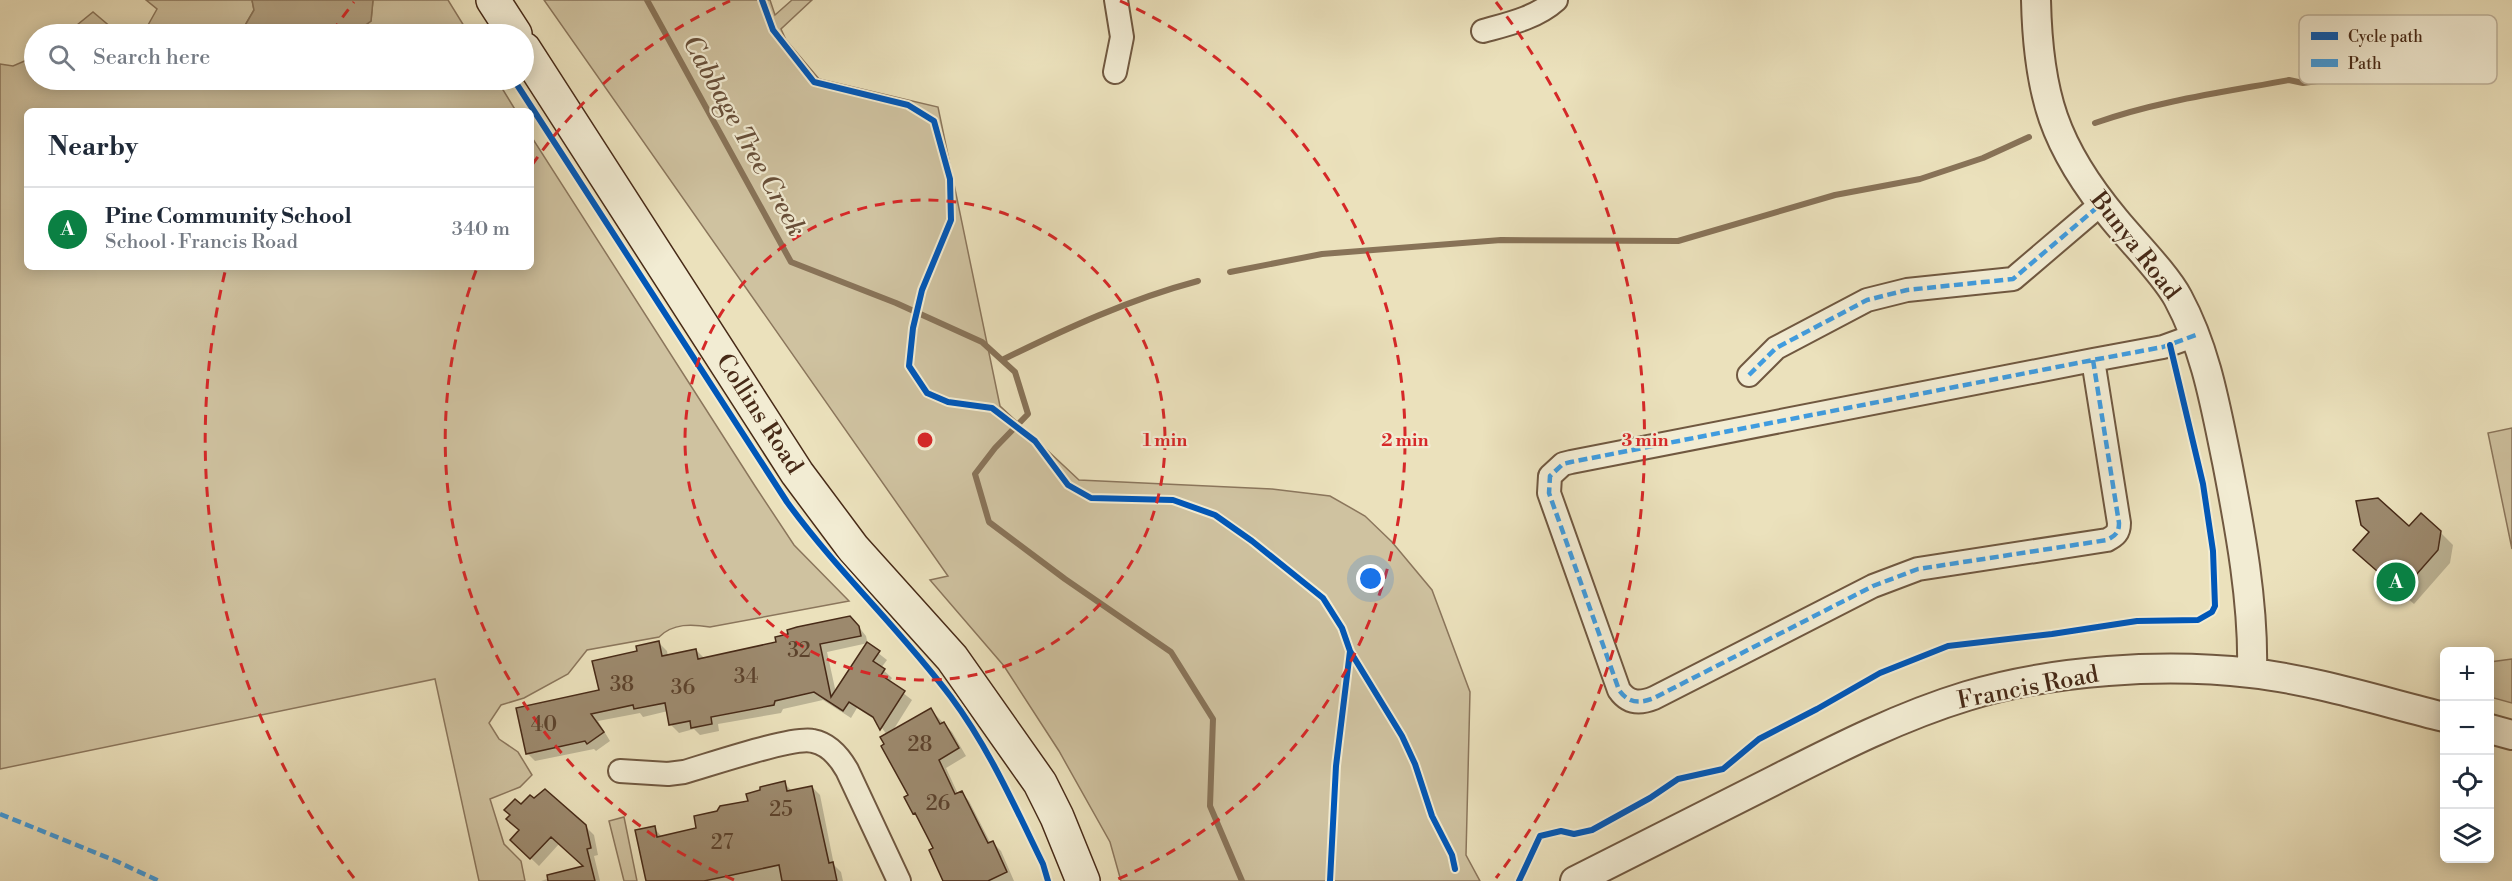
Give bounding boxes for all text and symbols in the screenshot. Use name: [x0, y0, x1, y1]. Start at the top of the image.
legend: [2299, 15, 2497, 84]
search box: [24, 24, 534, 90]
text: Cycle path: [2348, 27, 2423, 47]
water label: Cabbage Tree Creek: [675, 30, 813, 242]
icon: search: [45, 41, 78, 74]
text: Search here: [93, 44, 210, 71]
text: Path: [2348, 54, 2382, 74]
text: Nearby: [48, 131, 138, 163]
street label: Bunya Road: [2083, 185, 2187, 306]
text: Pine Community School: [105, 203, 352, 230]
text: A: [60, 217, 75, 242]
text: 340 m: [452, 217, 510, 242]
text: School · Francis Road: [105, 230, 298, 255]
street label: Collins Road: [709, 348, 809, 480]
text: 1 min: [1143, 429, 1187, 452]
text: 2 min: [1381, 429, 1429, 452]
text: 3 min: [1622, 429, 1668, 452]
centre of rings: [915, 430, 935, 450]
pin: A: [2376, 560, 2416, 604]
your location: [1356, 564, 1385, 593]
house number: 32: [787, 638, 811, 664]
map controls: [2440, 647, 2494, 863]
button: +: [2440, 647, 2494, 701]
street label: Francis Road: [1955, 660, 2102, 716]
house number: 34: [734, 664, 758, 690]
house number: 38: [610, 672, 634, 698]
house number: 36: [671, 675, 695, 701]
button: −: [2440, 701, 2494, 755]
house number: 40: [531, 712, 557, 738]
house number: 28: [908, 732, 932, 758]
button: locate: [2440, 755, 2494, 809]
house number: 26: [926, 791, 951, 817]
house number: 25: [769, 797, 793, 823]
button: layers: [2440, 809, 2494, 863]
house number: 27: [711, 830, 734, 856]

